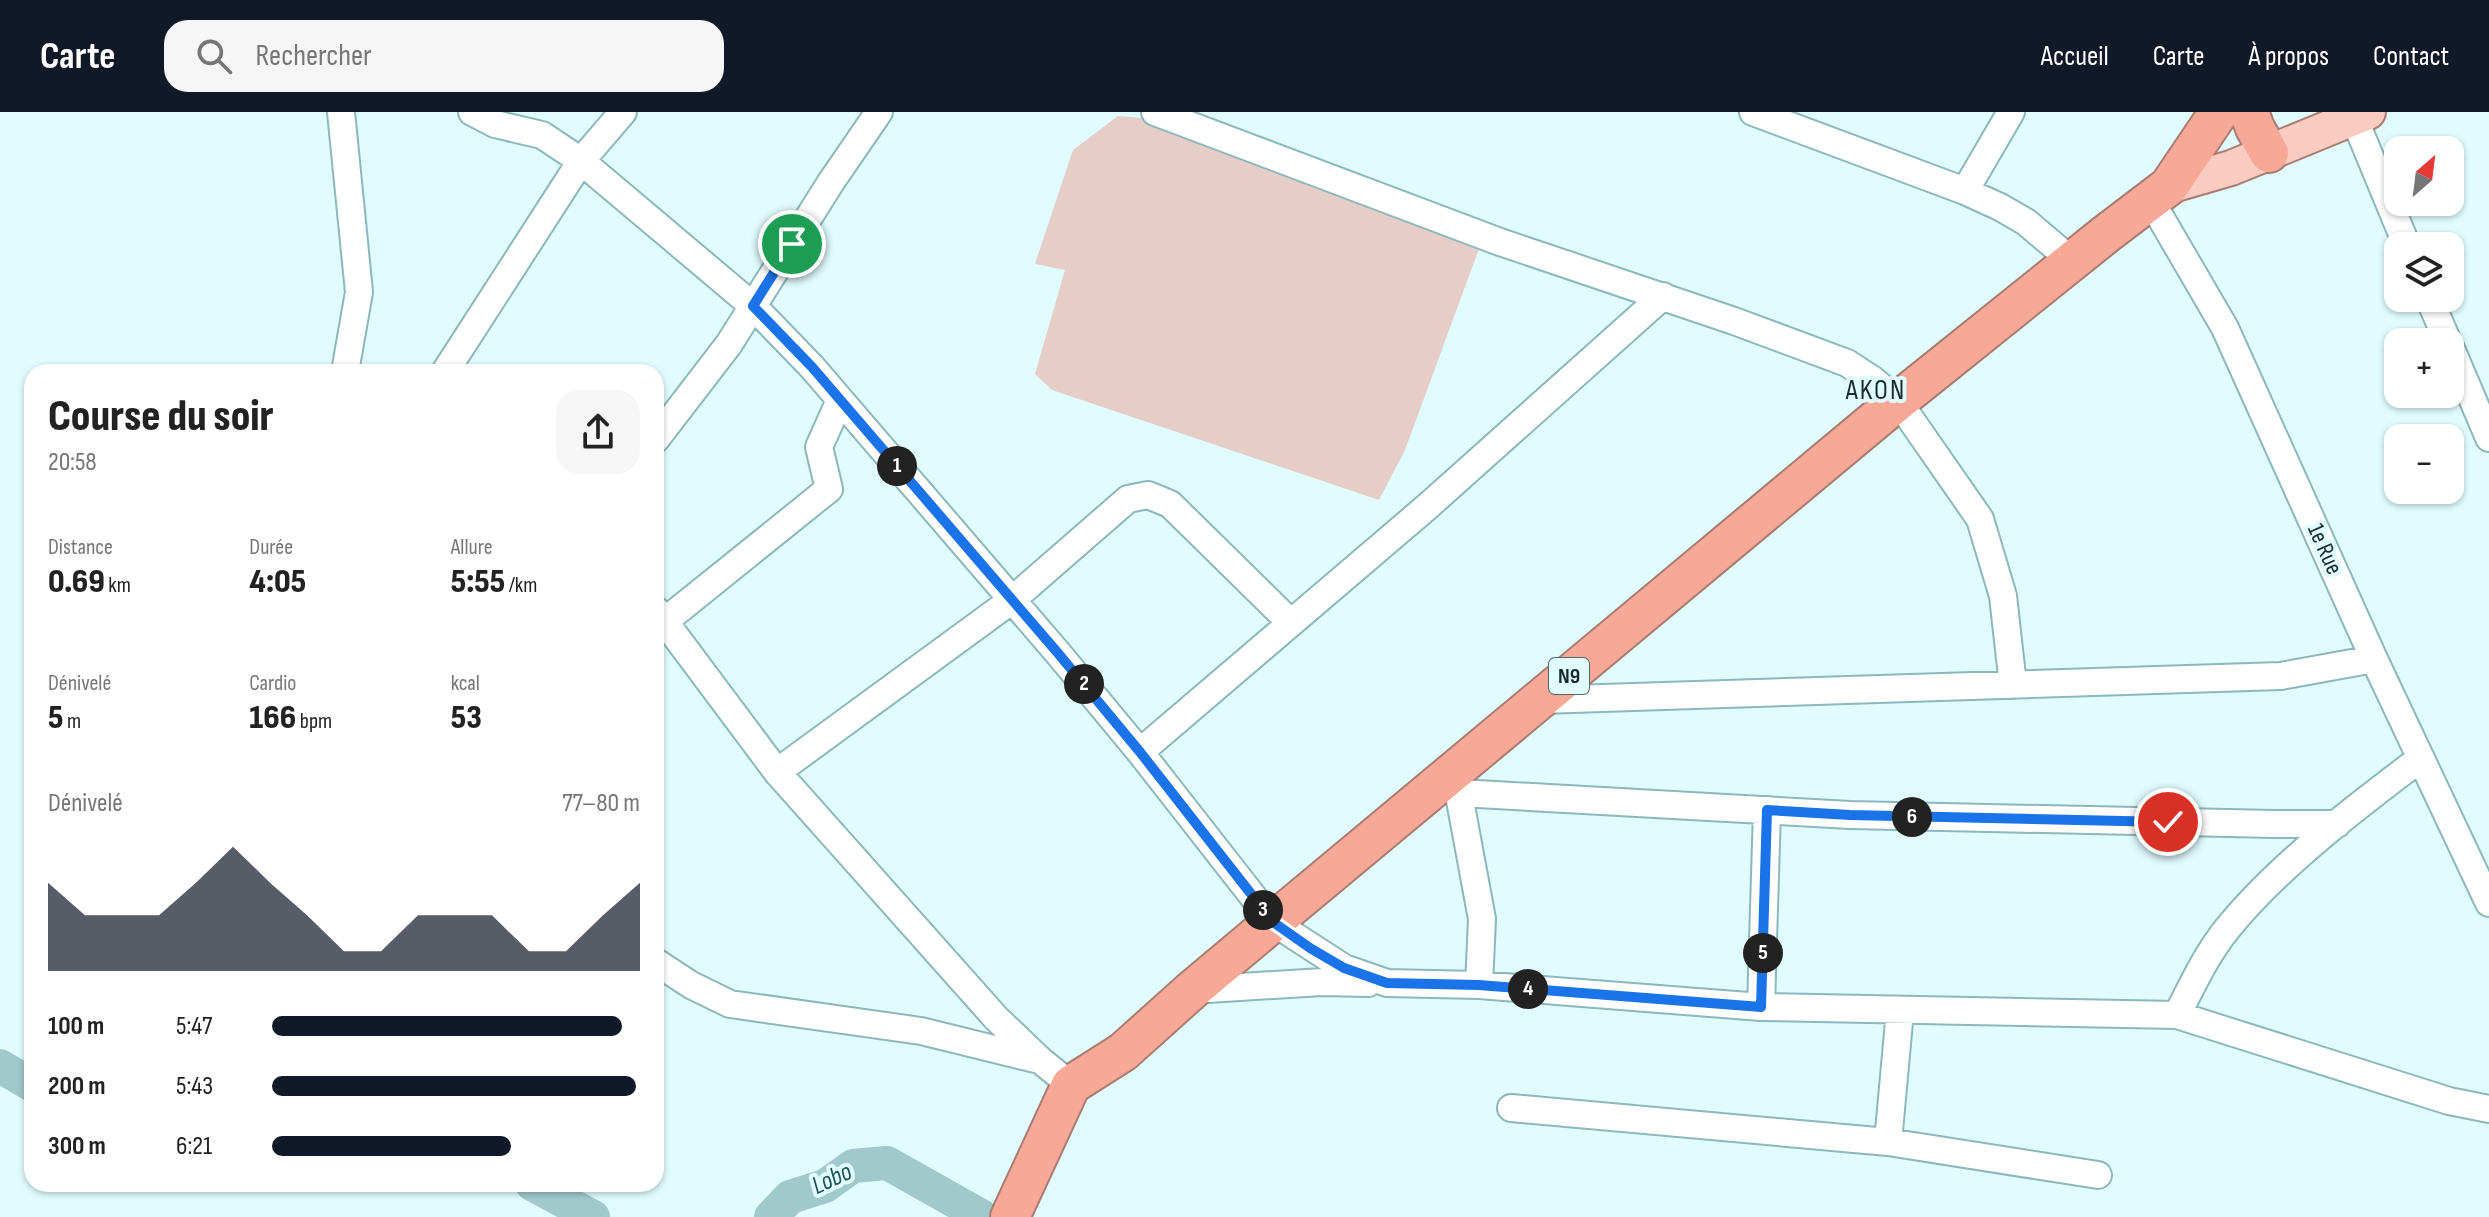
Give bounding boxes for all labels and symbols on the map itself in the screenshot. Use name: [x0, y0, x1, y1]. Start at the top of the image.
north arrow: [2384, 136, 2464, 216]
pin: [758, 210, 826, 278]
district label: AKON: [1845, 374, 1906, 407]
pin: 1: [877, 446, 917, 486]
street label: 1e Rue: [2301, 519, 2349, 579]
road number: N9: [1549, 658, 1589, 694]
pin: 2: [1064, 664, 1104, 704]
pin: [2134, 788, 2202, 856]
pin: 6: [1892, 797, 1932, 837]
pin: 3: [1243, 890, 1283, 930]
pin: 5: [1743, 933, 1783, 973]
pin: 4: [1508, 969, 1548, 1009]
water label: Lobo: [807, 1156, 857, 1202]

